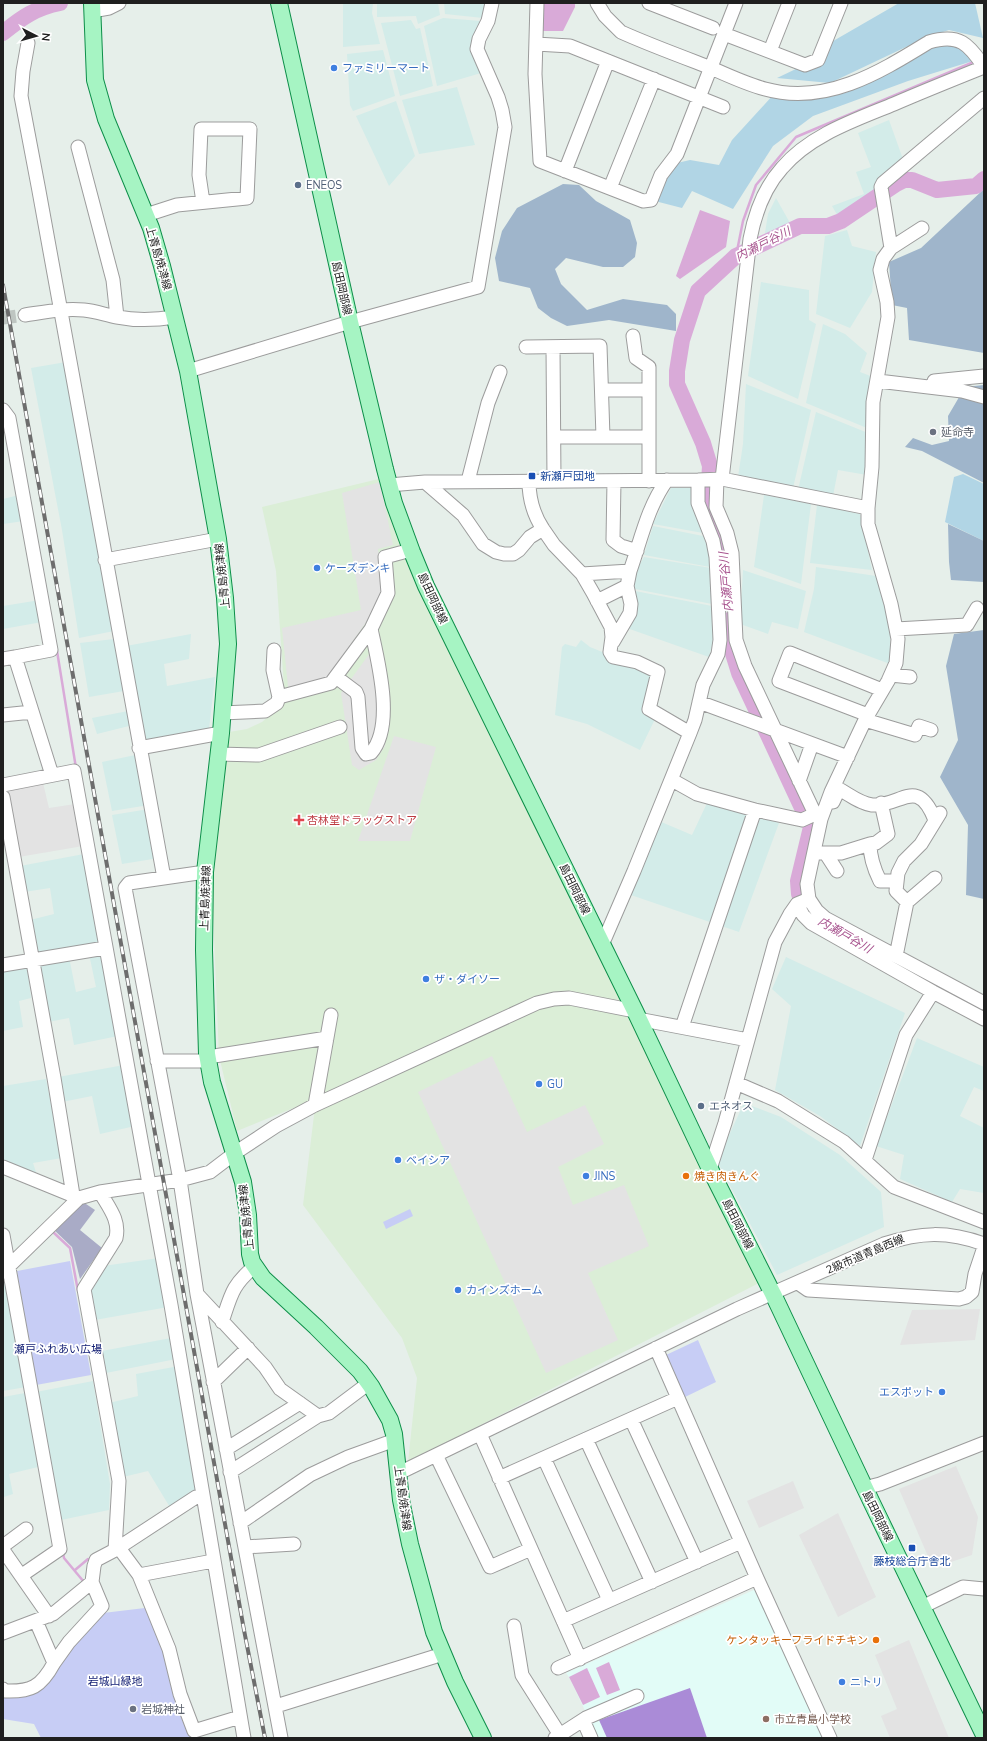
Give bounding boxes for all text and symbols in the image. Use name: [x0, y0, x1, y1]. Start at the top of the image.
north arrow: [16, 16, 56, 56]
text: N: [38, 32, 53, 42]
place label: ファミリーマート: [342, 61, 430, 76]
marker: ファミリーマート: [329, 63, 339, 73]
place label: ENEOS: [306, 178, 342, 193]
marker: ENEOS: [293, 180, 303, 190]
water label: 内瀬戸谷川: [733, 222, 795, 265]
street label: 上青島焼津線: [142, 224, 175, 292]
street label: 島田岡部線: [328, 260, 355, 317]
place label: 延命寺: [941, 425, 974, 440]
marker: 延命寺: [928, 427, 938, 437]
place label: 新瀬戸団地: [540, 469, 595, 484]
marker: 新瀬戸団地: [527, 471, 537, 481]
street label: 上青島焼津線: [212, 542, 233, 610]
water label: 内瀬戸谷川: [715, 549, 737, 613]
place label: ケーズデンキ: [325, 561, 390, 576]
marker: ケーズデンキ: [312, 563, 322, 573]
street label: 島田岡部線: [414, 570, 451, 626]
place label: 杏林堂ドラッグストア: [307, 813, 417, 828]
marker: 杏林堂ドラッグストア: [294, 815, 304, 825]
street label: 島田岡部線: [556, 861, 593, 917]
street label: 上青島焼津線: [197, 865, 214, 931]
water label: 内瀬戸谷川: [815, 913, 877, 958]
place label: ザ・ダイソー: [434, 972, 500, 987]
marker: ザ・ダイソー: [421, 974, 431, 984]
place label: GU: [547, 1077, 563, 1092]
marker: GU: [534, 1079, 544, 1089]
place label: エネオス: [709, 1099, 753, 1114]
marker: エネオス: [696, 1101, 706, 1111]
place label: ベイシア: [406, 1153, 450, 1168]
marker: ベイシア: [393, 1155, 403, 1165]
place label: JINS: [593, 1169, 616, 1184]
place label: 焼き肉きんぐ: [694, 1169, 760, 1184]
marker: JINS: [581, 1171, 591, 1181]
marker: 焼き肉きんぐ: [681, 1171, 691, 1181]
street label: 上青島焼津線: [236, 1183, 257, 1251]
street label: 島田岡部線: [718, 1196, 757, 1252]
street label: 2級市道青島西線: [824, 1231, 907, 1278]
place label: カインズホーム: [466, 1283, 542, 1298]
marker: カインズホーム: [453, 1285, 463, 1295]
park label: 瀬戸ふれあい広場: [14, 1342, 102, 1357]
place label: エスポット: [879, 1385, 934, 1400]
marker: エスポット: [937, 1387, 947, 1397]
street label: 上青島焼津線: [390, 1464, 415, 1532]
street label: 島田岡部線: [859, 1488, 896, 1544]
marker: 藤枝総合庁舎北: [907, 1543, 917, 1553]
place label: 藤枝総合庁舎北: [874, 1554, 951, 1569]
place label: ケンタッキーフライドチキン: [726, 1633, 868, 1648]
marker: ケンタッキーフライドチキン: [871, 1635, 881, 1645]
park label: 岩城山緑地: [88, 1674, 143, 1689]
place label: ニトリ: [850, 1675, 883, 1690]
marker: ニトリ: [837, 1677, 847, 1687]
place label: 岩城神社: [141, 1702, 185, 1717]
marker: 岩城神社: [128, 1704, 138, 1714]
place label: 市立青島小学校: [774, 1712, 851, 1727]
marker: 市立青島小学校: [761, 1714, 771, 1724]

